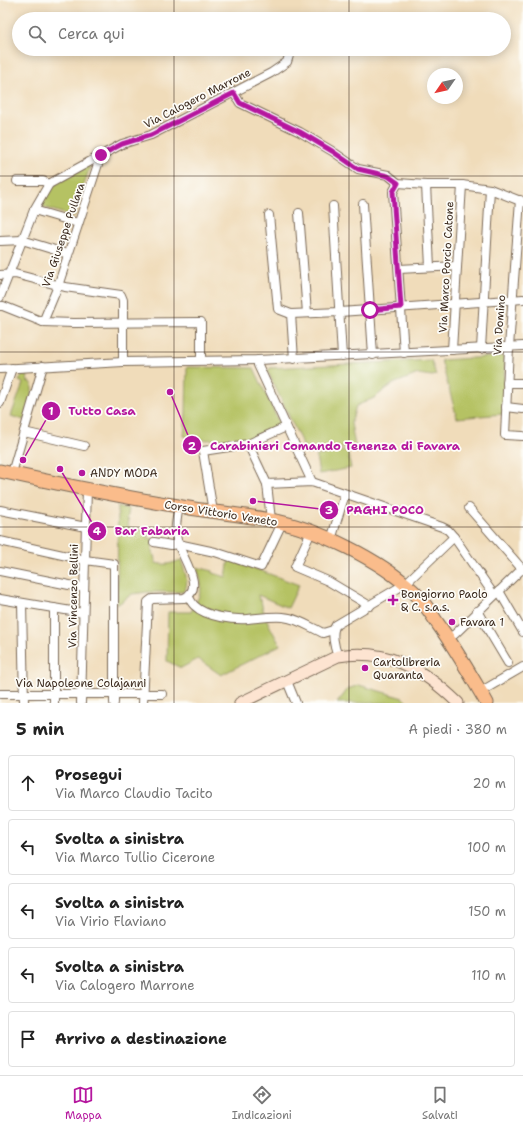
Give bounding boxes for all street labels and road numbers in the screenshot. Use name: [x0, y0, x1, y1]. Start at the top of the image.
street label: Via Calogero Marrone: [141, 65, 253, 132]
street label: Via Giuseppe Pullara: [39, 181, 88, 289]
street label: Via Marco Porcio Catone: [436, 201, 457, 333]
street label: Via Domino: [490, 294, 509, 356]
street label: Corso Vittorio Veneto: [163, 497, 279, 530]
street label: Via Vincenzo Bellini: [65, 544, 82, 648]
street label: Via Napoleone Colajanni: [16, 676, 146, 691]

